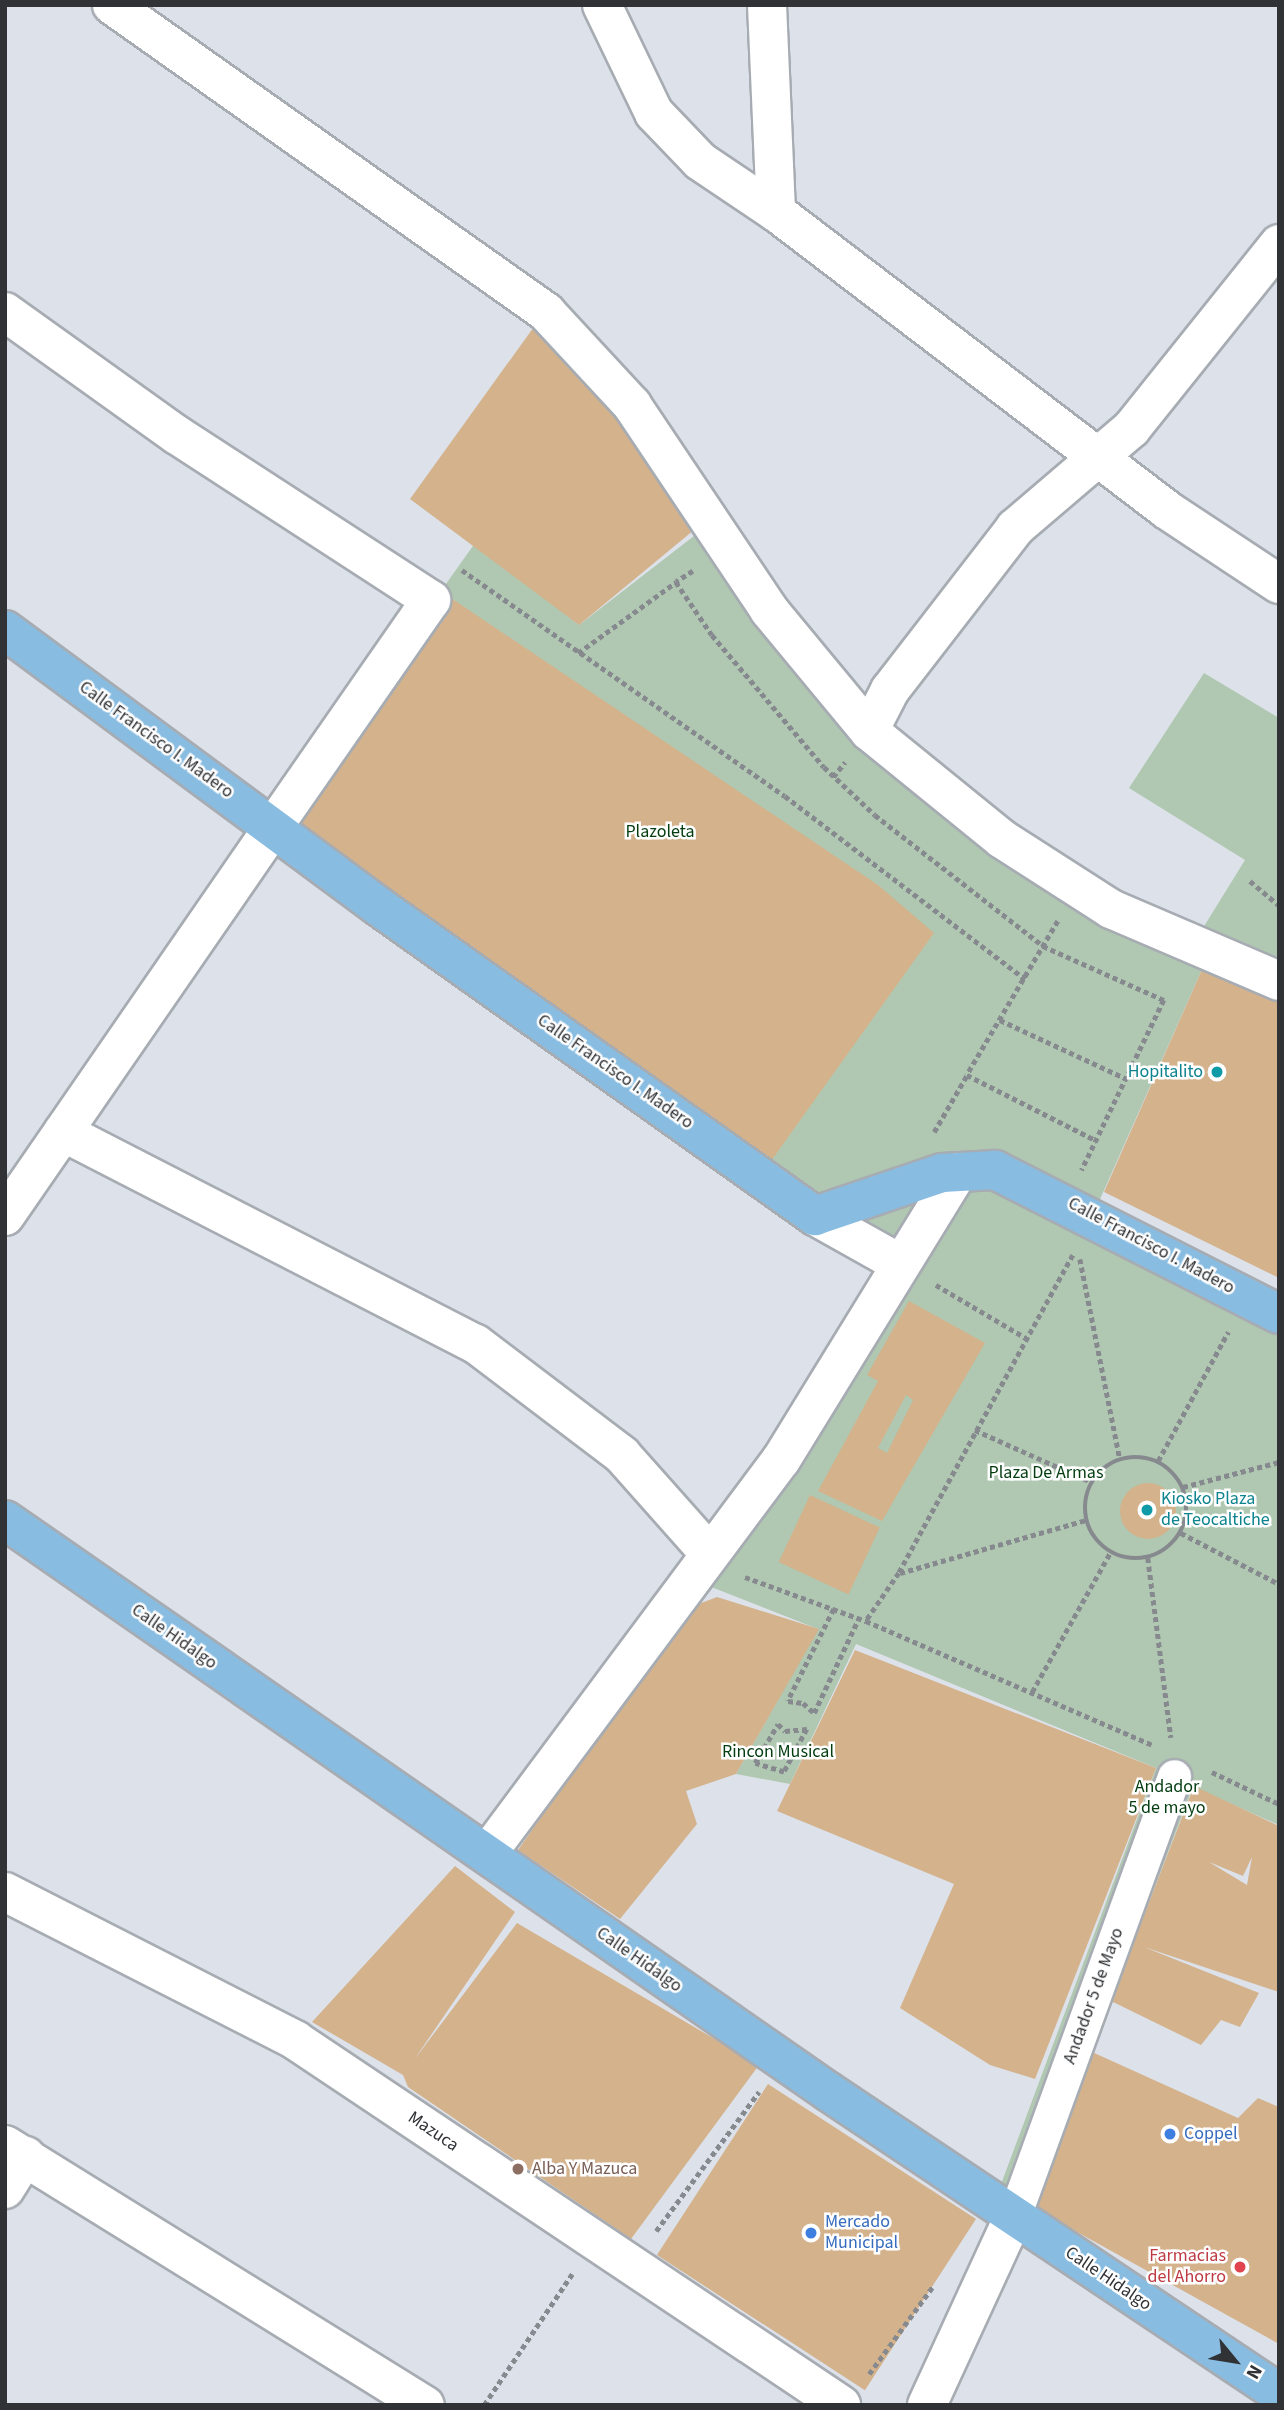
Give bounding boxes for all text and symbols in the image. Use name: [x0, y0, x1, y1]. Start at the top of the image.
street label: Calle Francisco I. Madero: [75, 677, 237, 803]
park label: Plazoleta: [625, 821, 695, 843]
street label: Calle Francisco I. Madero: [533, 1010, 697, 1134]
place label: Hopitalito: [1128, 1061, 1203, 1083]
marker: Hopitalito: [1209, 1064, 1225, 1080]
street label: Calle Francisco I. Madero: [1064, 1193, 1238, 1299]
park label: Plaza De Armas: [989, 1462, 1103, 1484]
place label: Kiosko Plaza de Teocaltiche: [1161, 1489, 1270, 1532]
marker: Kiosko Plaza de Teocaltiche: [1139, 1502, 1155, 1518]
street label: Calle Hidalgo: [127, 1600, 221, 1674]
park label: Rincon Musical: [722, 1741, 834, 1763]
park label: Andador 5 de mayo: [1128, 1777, 1206, 1820]
street label: Calle Hidalgo: [592, 1923, 686, 1997]
street label: Andador 5 de Mayo: [1059, 1925, 1129, 2067]
street label: Mazuca: [404, 2107, 462, 2157]
place label: Coppel: [1184, 2123, 1238, 2145]
marker: Coppel: [1162, 2126, 1178, 2142]
place label: Alba Y Mazuca: [532, 2158, 637, 2180]
marker: Alba Y Mazuca: [510, 2161, 526, 2177]
place label: Mercado Municipal: [825, 2212, 898, 2254]
marker: Mercado Municipal: [803, 2225, 819, 2241]
street label: Calle Hidalgo: [1061, 2242, 1155, 2316]
place label: Farmacias del Ahorro: [1148, 2246, 1226, 2288]
marker: Farmacias del Ahorro: [1232, 2259, 1248, 2275]
north arrow: [1200, 2326, 1270, 2396]
text: N: [1239, 2360, 1268, 2384]

